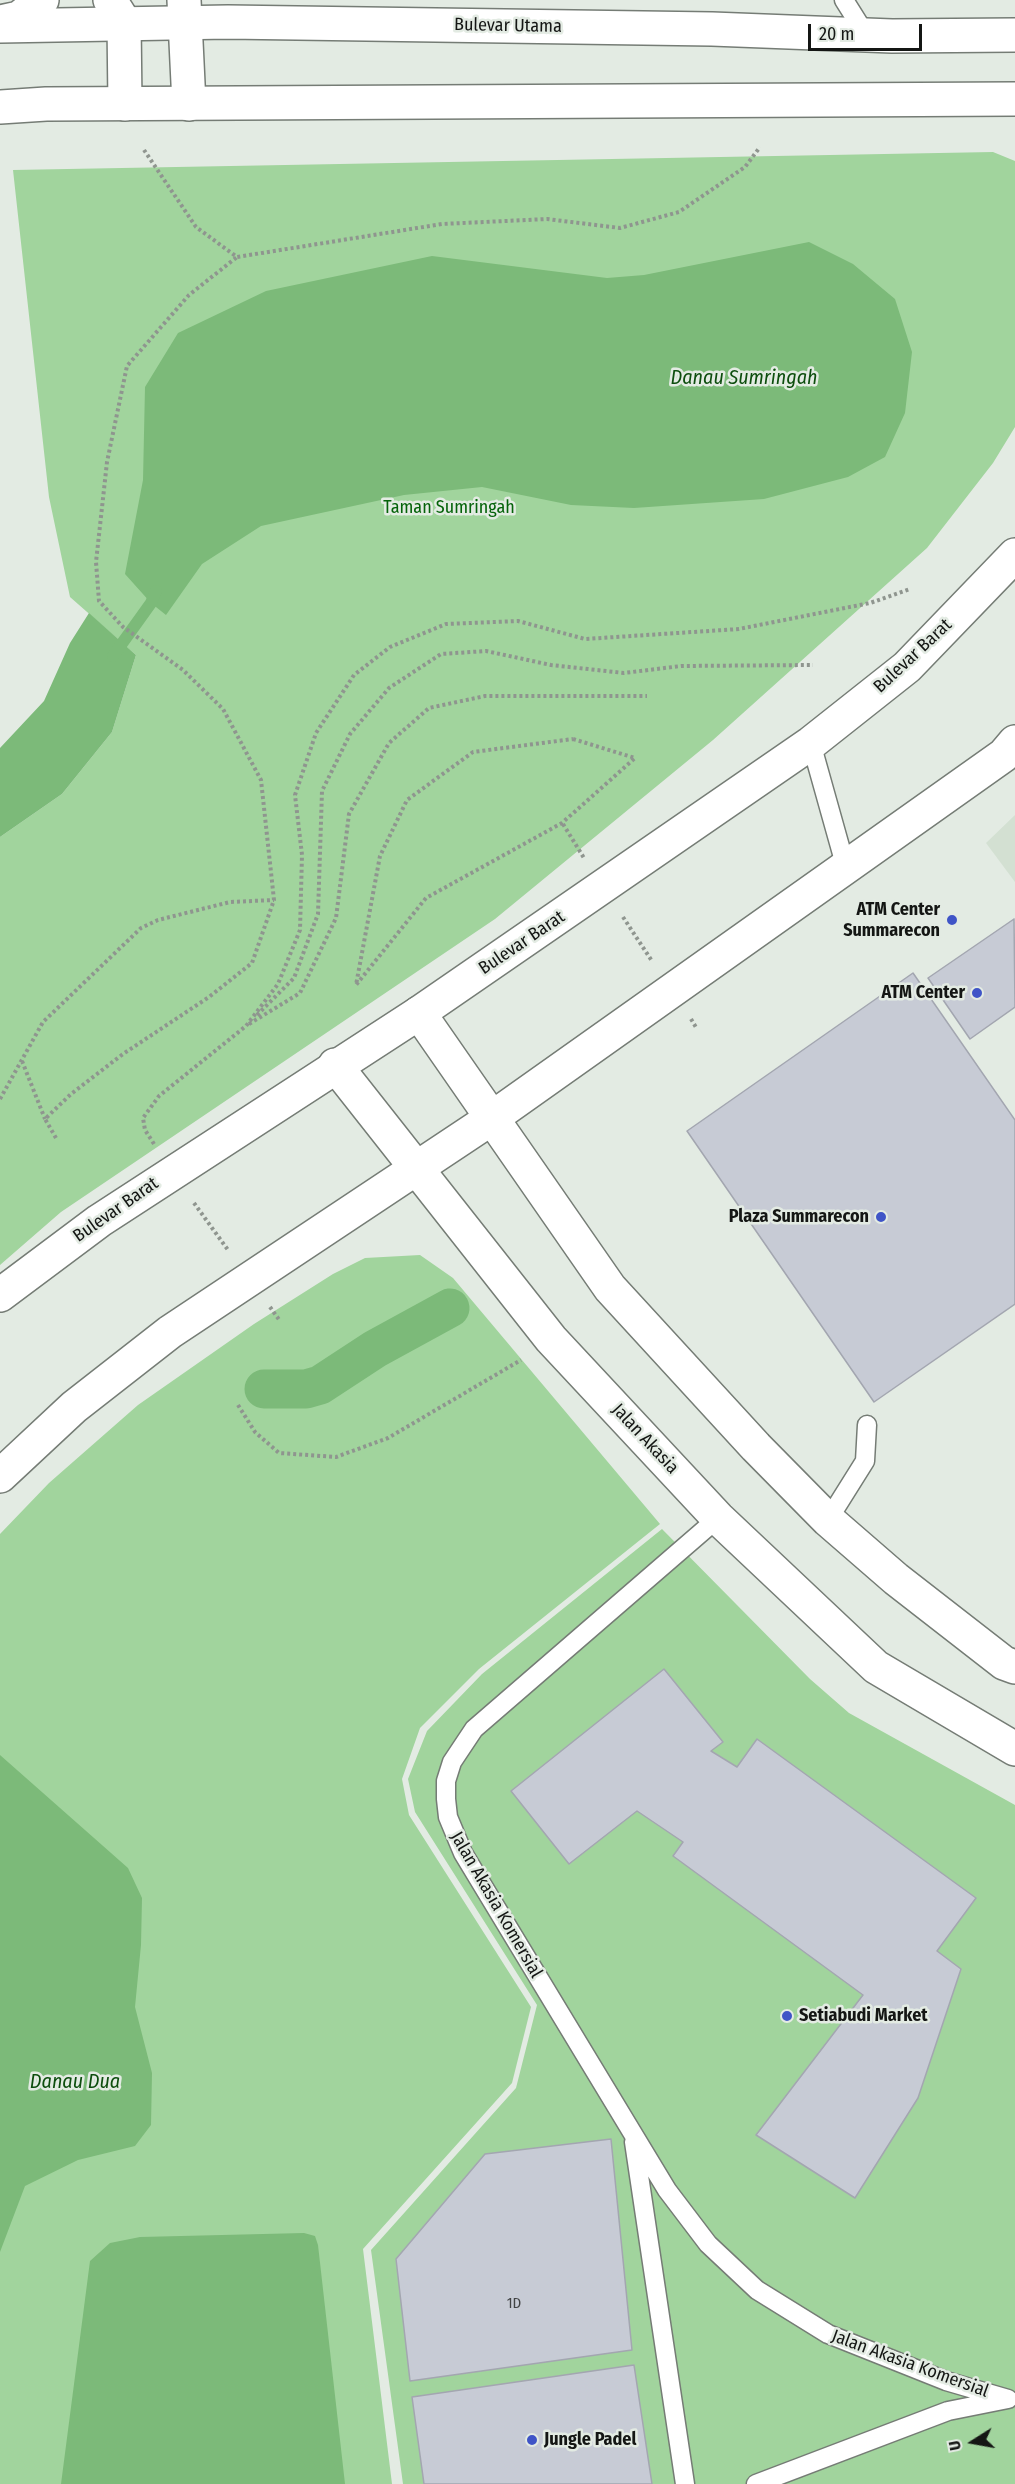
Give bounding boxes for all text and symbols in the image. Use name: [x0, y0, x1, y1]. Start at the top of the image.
scale bar: [811, 12, 925, 50]
street label: Bulevar Utama: [454, 14, 562, 38]
text: 20 m: [819, 23, 854, 45]
water label: Danau Sumringah: [671, 366, 817, 390]
park label: Taman Sumringah: [383, 497, 515, 519]
street label: Bulevar Barat: [869, 614, 957, 698]
place label: ATM Center Summarecon: [843, 899, 940, 942]
street label: Bulevar Barat: [475, 906, 569, 980]
marker: ATM Center Summarecon: [945, 913, 959, 927]
place label: ATM Center: [882, 982, 965, 1004]
marker: ATM Center: [970, 986, 984, 1000]
street label: Bulevar Barat: [69, 1173, 163, 1247]
place label: Plaza Summarecon: [729, 1206, 869, 1228]
marker: Plaza Summarecon: [874, 1210, 888, 1224]
street label: Jalan Akasia: [607, 1399, 683, 1479]
street label: Jalan Akasia Komersial: [445, 1828, 547, 1982]
place label: Setiabudi Market: [799, 2005, 928, 2027]
marker: Setiabudi Market: [780, 2009, 794, 2023]
water label: Danau Dua: [30, 2070, 120, 2094]
house number: 1D: [507, 2295, 521, 2313]
street label: Jalan Akasia Komersial: [829, 2326, 991, 2402]
north arrow: [943, 2412, 1003, 2472]
place label: Jungle Padel: [544, 2429, 636, 2451]
marker: Jungle Padel: [525, 2433, 539, 2447]
text: U: [945, 2439, 965, 2452]

